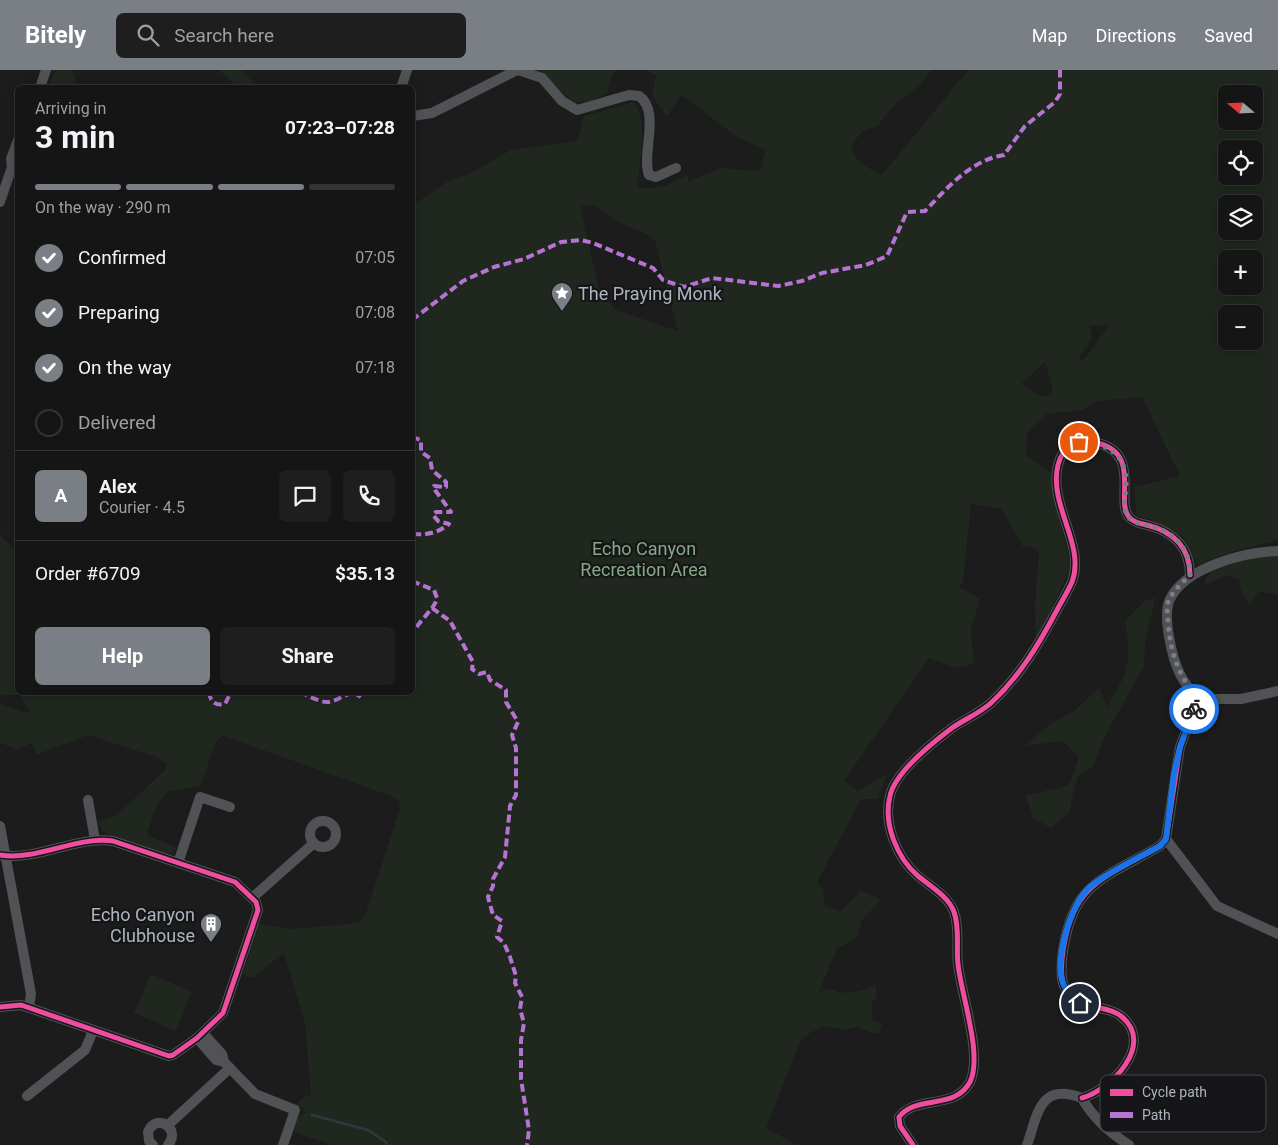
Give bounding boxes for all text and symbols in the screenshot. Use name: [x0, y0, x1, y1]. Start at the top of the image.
search box: [116, 13, 466, 58]
text: Bitely: [25, 21, 86, 49]
icon: search: [134, 21, 162, 49]
text: Search here: [174, 24, 274, 47]
text: Map: [1032, 25, 1067, 46]
text: Directions: [1095, 25, 1176, 46]
text: Saved: [1204, 25, 1253, 46]
north arrow: [1218, 85, 1262, 130]
map controls: [1218, 85, 1263, 350]
text: Arriving in: [35, 99, 106, 118]
text: 07:23–07:28: [285, 116, 395, 139]
text: 3 min: [35, 118, 115, 156]
button: locate: [1218, 140, 1263, 185]
button: layers: [1218, 195, 1263, 240]
text: On the way · 290 m: [35, 198, 171, 217]
icon: check: [35, 244, 63, 272]
text: Confirmed: [78, 246, 166, 269]
text: 07:05: [355, 248, 395, 267]
button: +: [1218, 250, 1263, 295]
place icon: The Praying Monk: [550, 281, 574, 312]
place label: The Praying Monk: [578, 283, 723, 304]
icon: check: [35, 299, 63, 327]
text: Preparing: [78, 301, 160, 324]
text: 07:08: [355, 303, 395, 322]
button: −: [1218, 305, 1263, 350]
icon: check: [35, 354, 63, 382]
text: On the way: [78, 356, 171, 379]
text: 07:18: [355, 358, 395, 377]
text: Delivered: [78, 411, 156, 434]
pin: [1058, 421, 1100, 463]
icon: bag: [1065, 428, 1093, 456]
button: chat: [279, 470, 331, 522]
button: phone: [343, 470, 395, 522]
text: Alex: [99, 475, 137, 498]
text: A: [55, 484, 67, 507]
text: Courier · 4.5: [99, 498, 185, 517]
park label: Echo Canyon Recreation Area: [580, 538, 708, 580]
text: Order #6709: [35, 562, 141, 585]
text: $35.13: [335, 562, 395, 585]
button: Help: [35, 627, 210, 685]
button: Share: [220, 627, 395, 685]
courier: [1169, 684, 1219, 734]
icon: bike: [1180, 695, 1208, 723]
place label: Echo Canyon Clubhouse: [91, 904, 195, 946]
building icon: Echo Canyon Clubhouse: [199, 912, 223, 943]
pin: [1059, 982, 1101, 1024]
icon: home: [1066, 989, 1094, 1017]
legend: [1100, 1075, 1266, 1132]
text: Cycle path: [1142, 1084, 1207, 1100]
text: Path: [1142, 1107, 1171, 1123]

